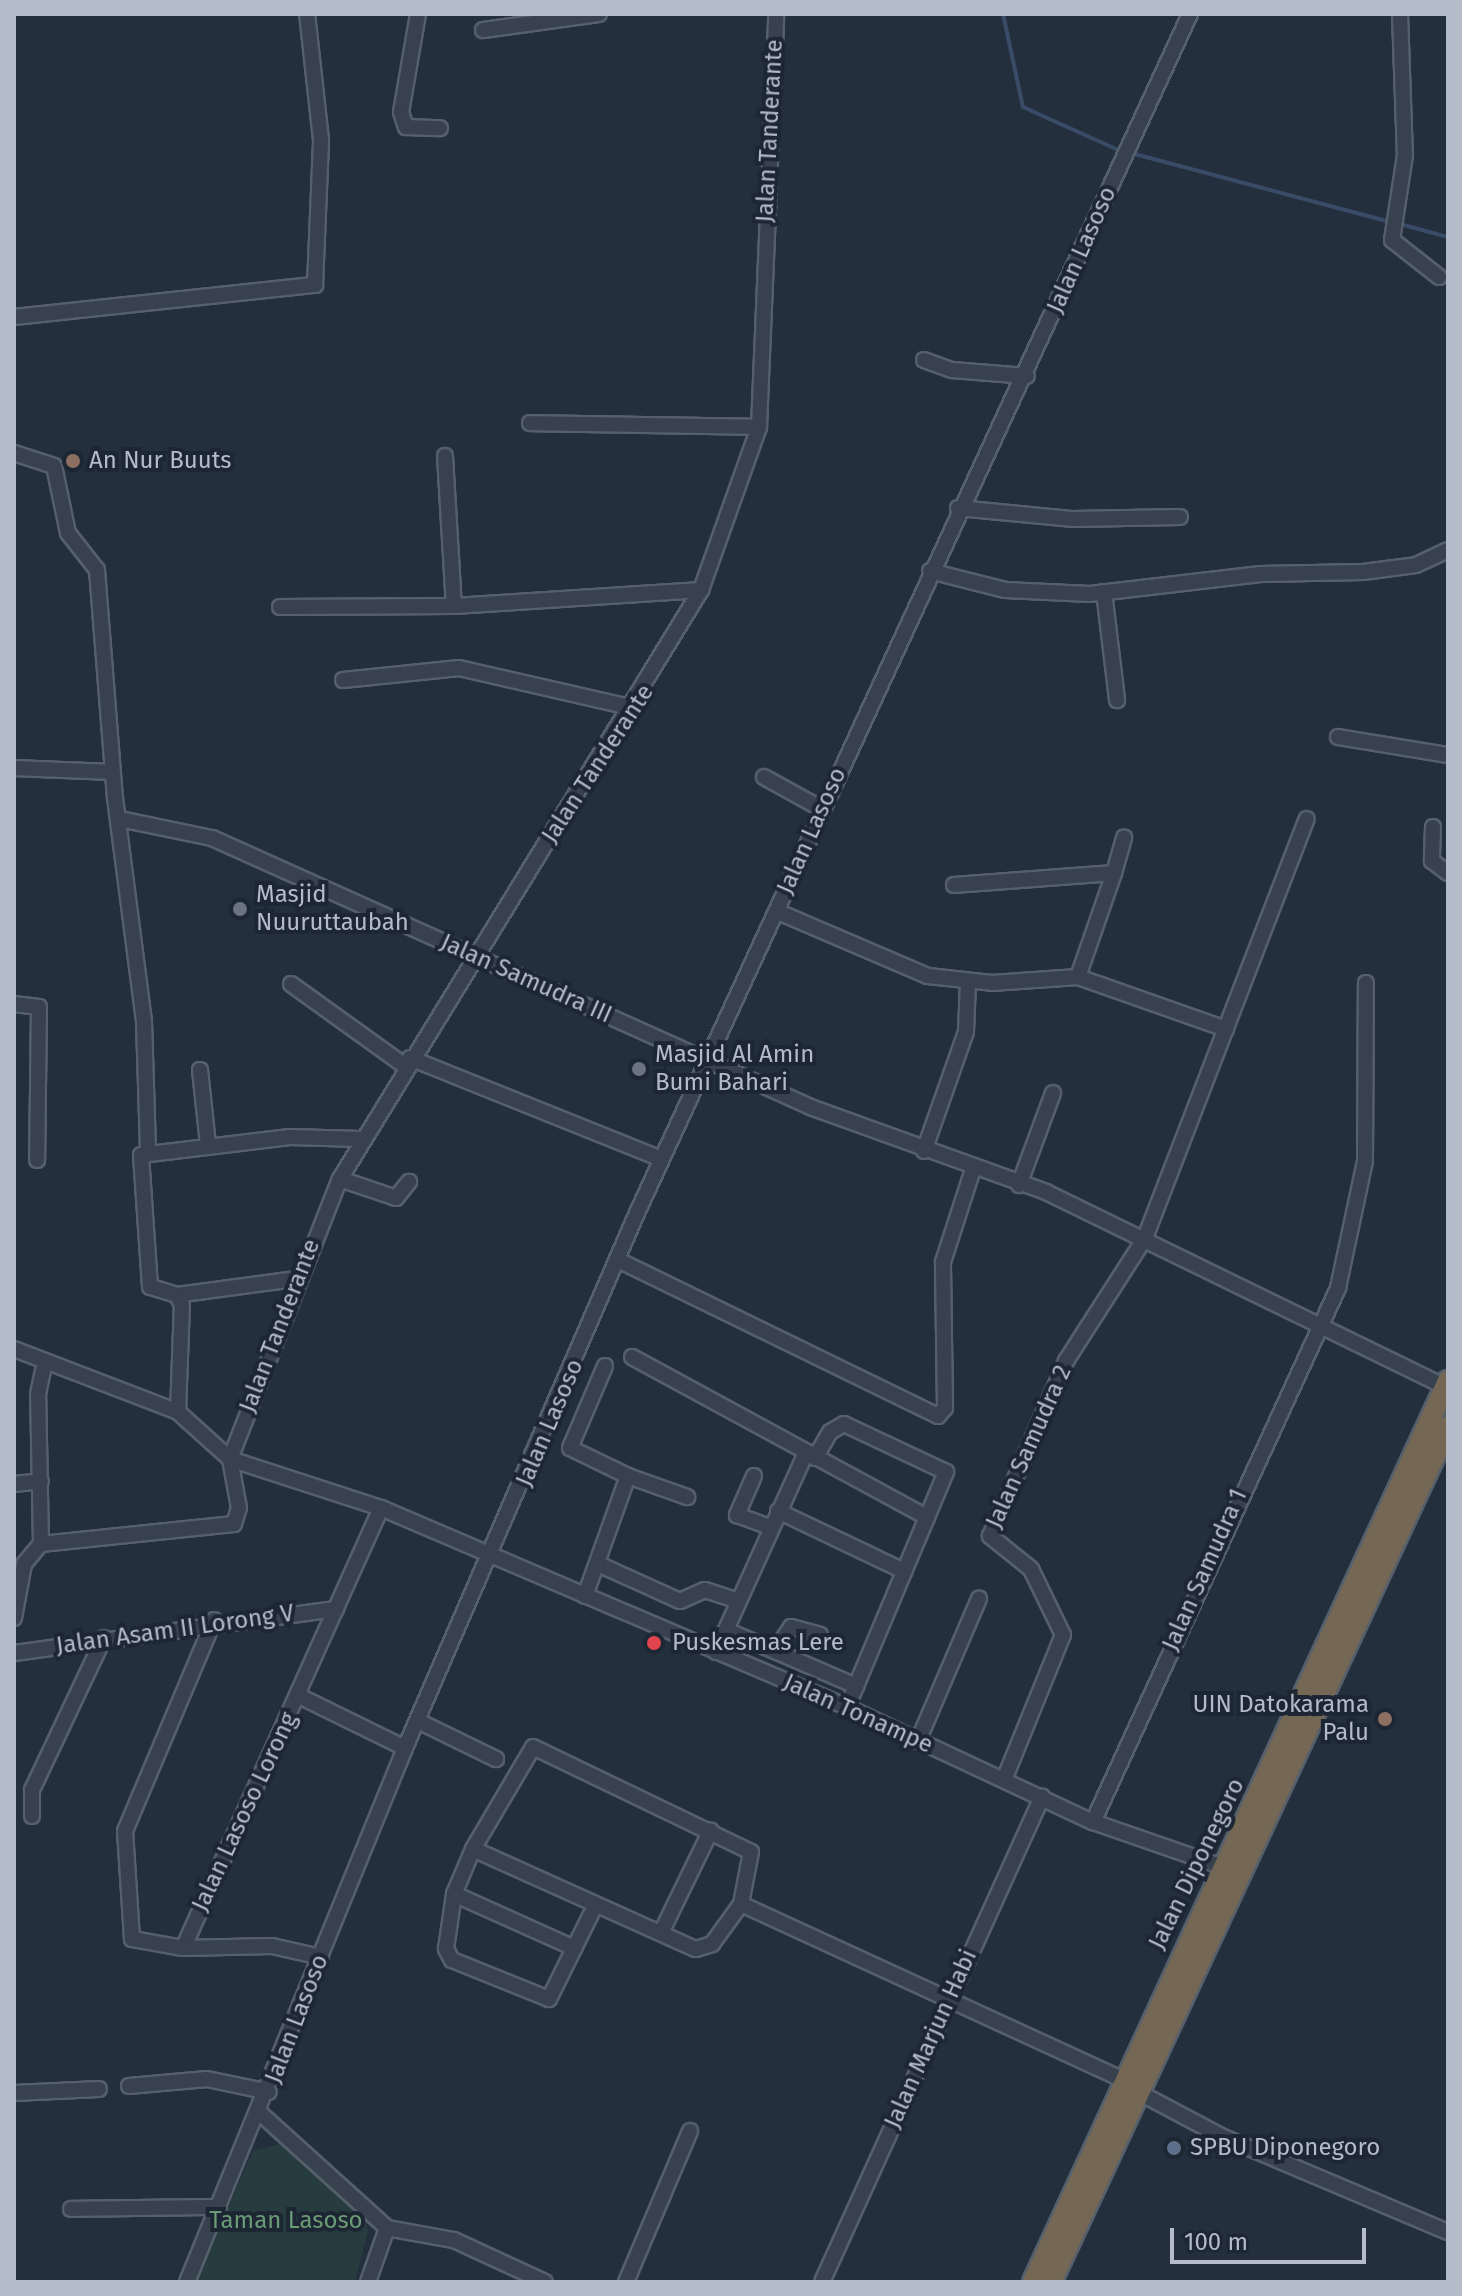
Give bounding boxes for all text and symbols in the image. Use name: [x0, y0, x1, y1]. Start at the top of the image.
street label: Jalan Tanderante: [751, 39, 789, 223]
street label: Jalan Lasoso: [1041, 182, 1123, 318]
place label: An Nur Buuts: [89, 447, 232, 475]
marker: An Nur Buuts: [64, 452, 82, 470]
street label: Jalan Tanderante: [536, 679, 660, 849]
street label: Jalan Lasoso: [771, 763, 853, 899]
place label: Masjid Nuuruttaubah: [256, 881, 409, 937]
marker: Masjid Nuuruttaubah: [231, 900, 249, 918]
street label: Jalan Samudra III: [436, 928, 616, 1030]
place label: Masjid Al Amin Bumi Bahari: [655, 1041, 814, 1097]
marker: Masjid Al Amin Bumi Bahari: [630, 1060, 648, 1078]
street label: Jalan Tanderante: [234, 1235, 326, 1417]
street label: Jalan Lasoso: [510, 1355, 590, 1491]
street label: Jalan Samudra 2: [980, 1361, 1078, 1533]
street label: Jalan Samudra 1: [1157, 1485, 1253, 1655]
street label: Jalan Asam II Lorong V: [54, 1599, 296, 1661]
place label: Puskesmas Lere: [672, 1629, 844, 1657]
marker: Puskesmas Lere: [643, 1632, 665, 1654]
street label: Jalan Tonampe: [779, 1668, 937, 1760]
place label: UIN Datokarama Palu: [1193, 1691, 1369, 1747]
street label: Jalan Lasoso Lorong: [186, 1708, 304, 1916]
marker: UIN Datokarama Palu: [1376, 1710, 1394, 1728]
street label: Jalan Diponegoro: [1143, 1774, 1251, 1954]
street label: Jalan Marjun Habi: [879, 1945, 983, 2133]
street label: Jalan Lasoso: [259, 1951, 335, 2087]
place label: SPBU Diponegoro: [1190, 2134, 1380, 2162]
marker: SPBU Diponegoro: [1165, 2139, 1183, 2157]
park label: Taman Lasoso: [209, 2207, 363, 2235]
scale bar: [1174, 2212, 1370, 2262]
text: 100 m: [1184, 2228, 1248, 2256]

